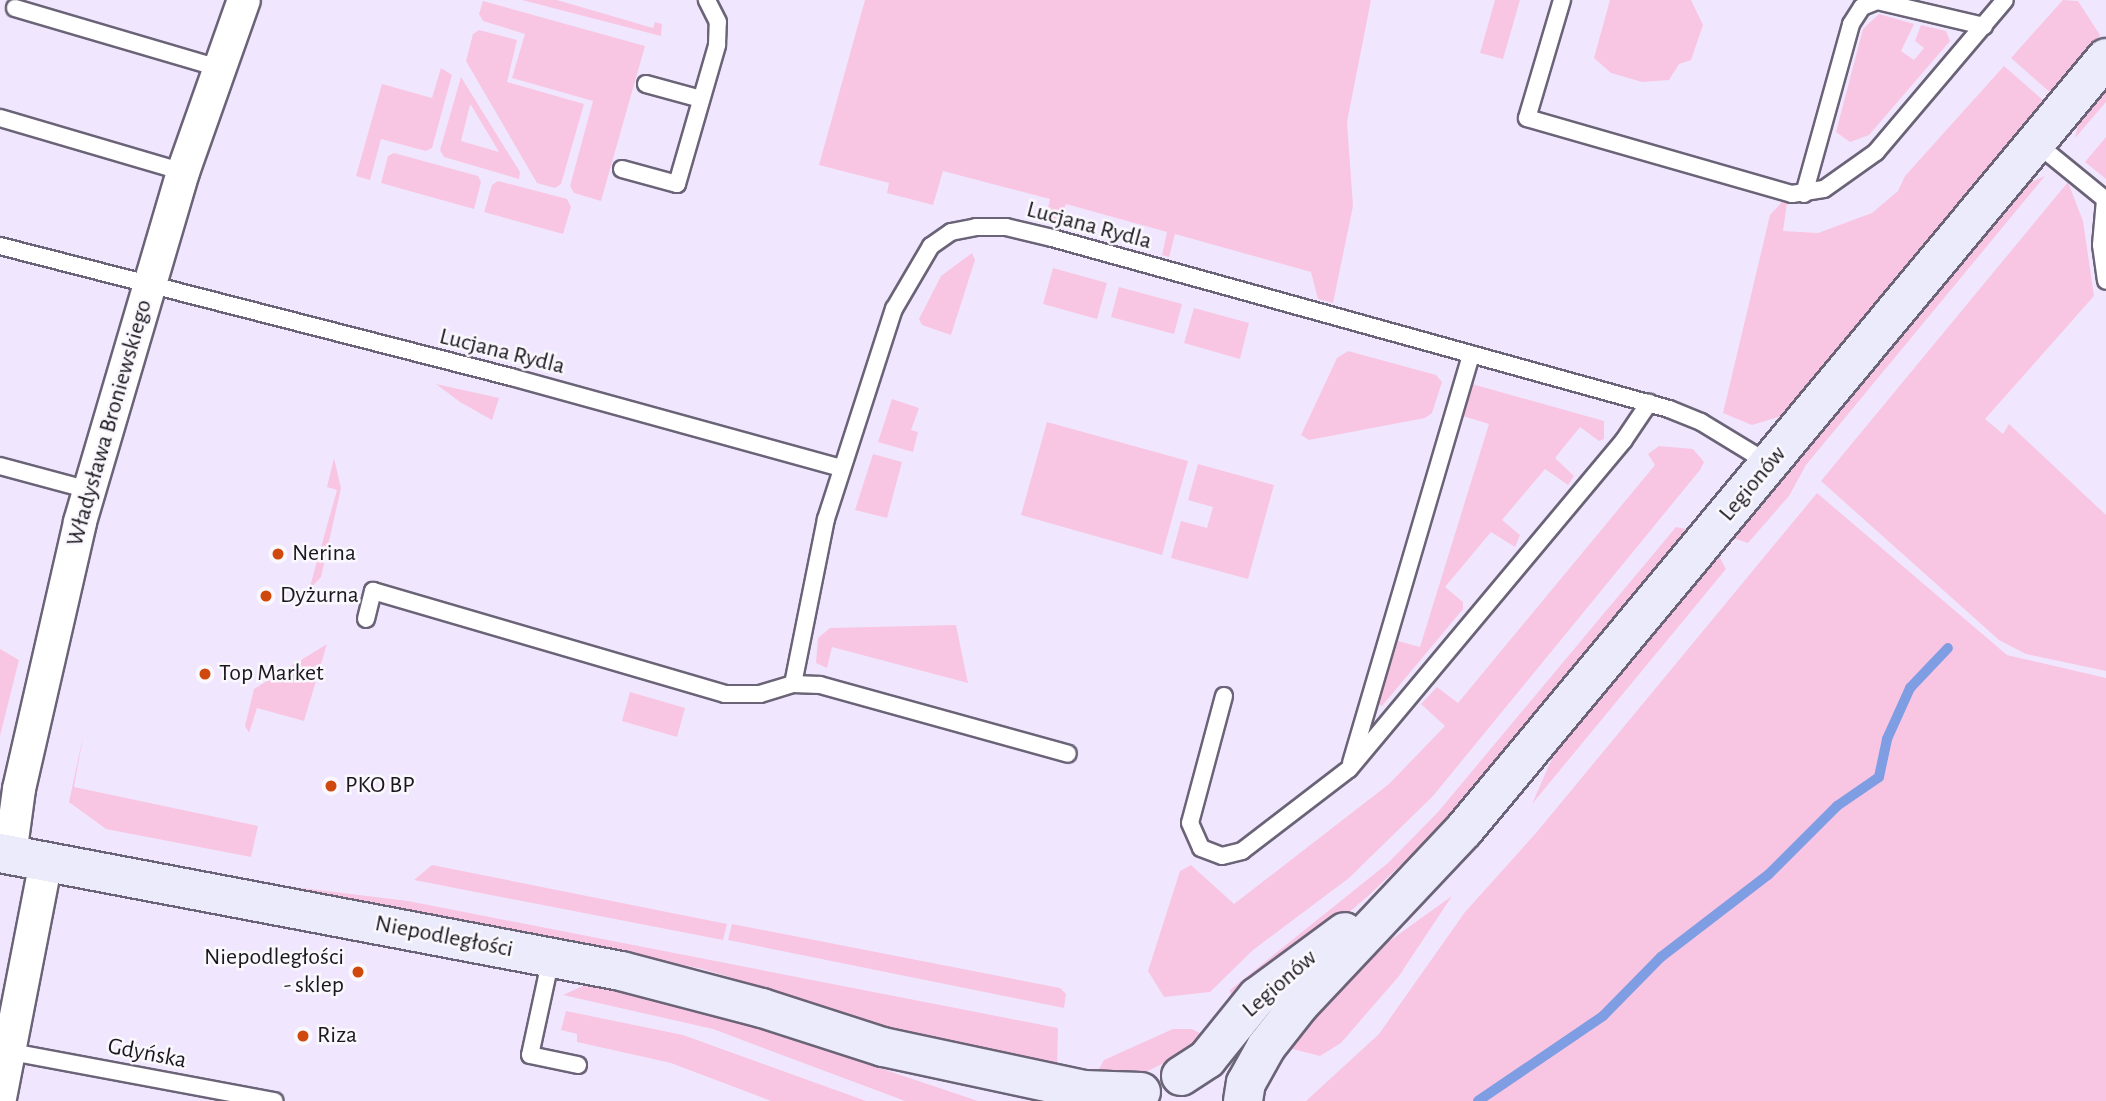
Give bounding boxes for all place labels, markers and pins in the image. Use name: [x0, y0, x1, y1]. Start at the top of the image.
place label: Nerina: [292, 540, 356, 568]
marker: Nerina: [270, 546, 286, 562]
place label: Dyżurna: [280, 582, 359, 610]
marker: Dyżurna: [258, 588, 274, 604]
place label: Top Market: [219, 660, 324, 688]
marker: Top Market: [197, 666, 213, 682]
place label: PKO BP: [345, 772, 415, 800]
marker: PKO BP: [323, 778, 339, 794]
place label: Niepodległości - sklep: [204, 944, 344, 1000]
marker: Niepodległości - sklep: [350, 964, 366, 980]
place label: Riza: [317, 1022, 357, 1050]
marker: Riza: [295, 1028, 311, 1044]

